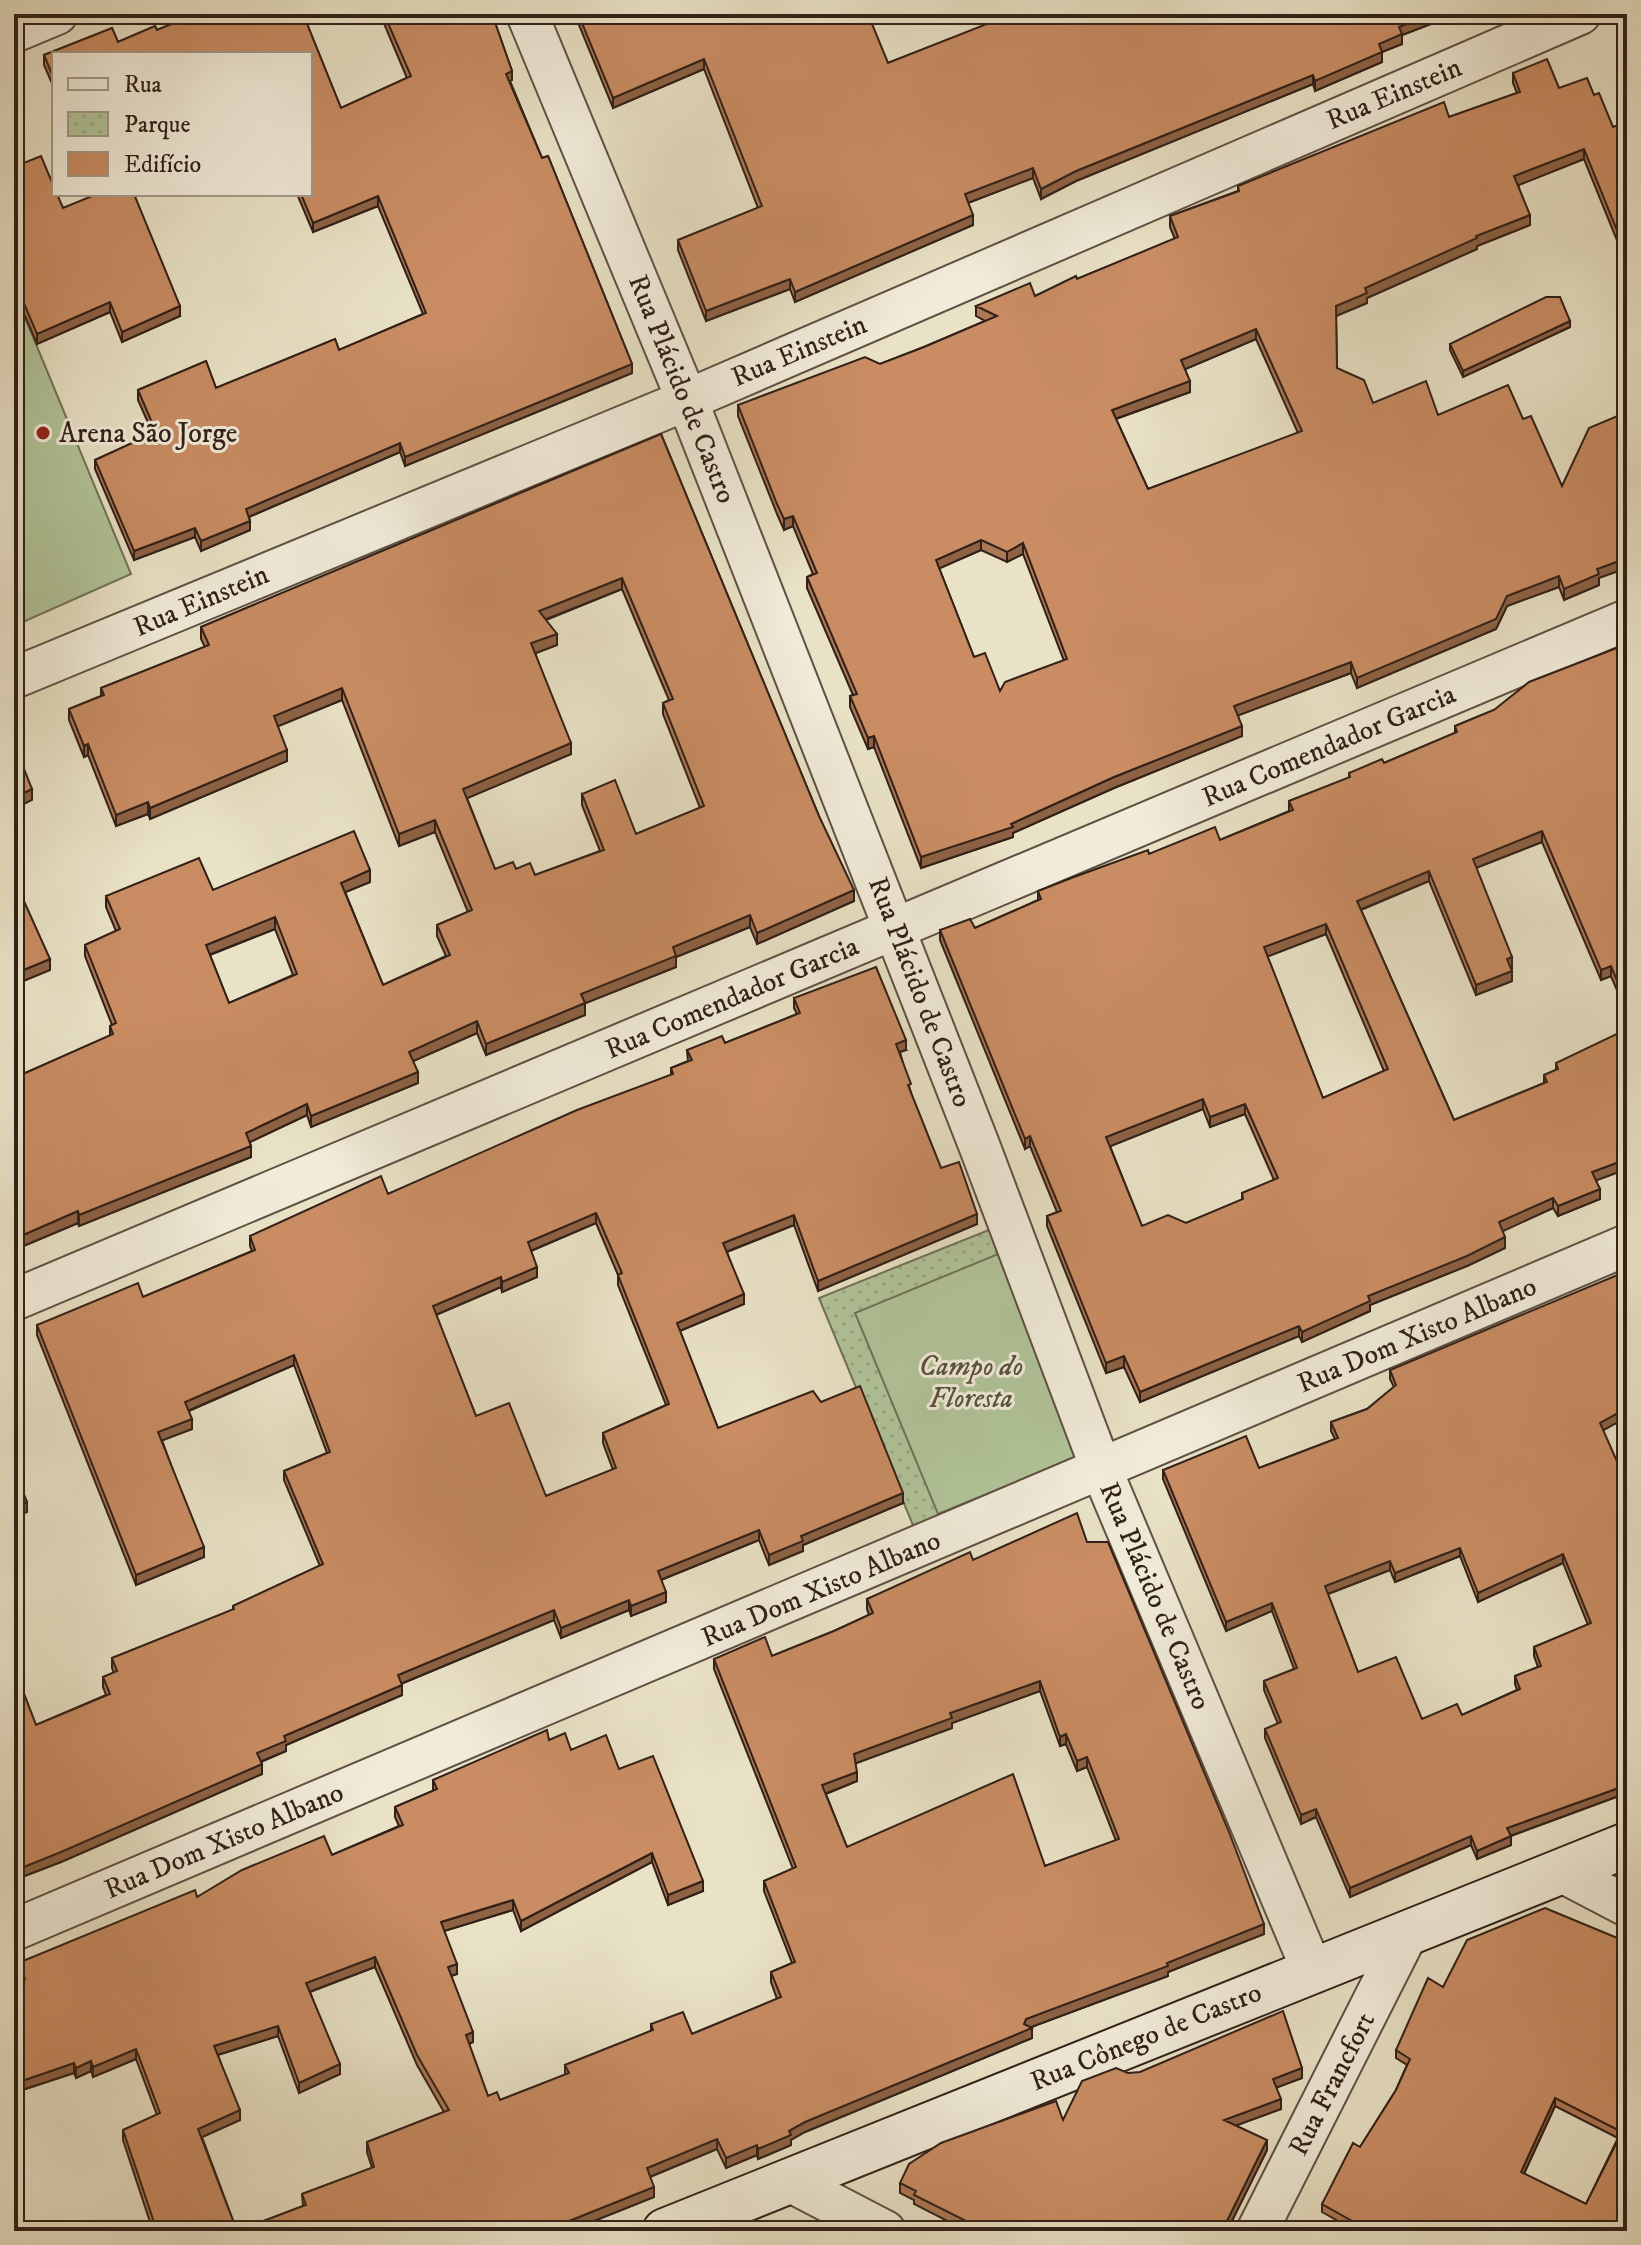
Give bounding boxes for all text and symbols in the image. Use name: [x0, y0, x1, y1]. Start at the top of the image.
street label: Rua Einstein: [1321, 50, 1467, 138]
legend: [52, 52, 312, 196]
text: Rua: [124, 70, 163, 100]
text: Parque: [124, 110, 190, 140]
text: Edifício: [124, 150, 201, 180]
street label: Rua Plácido de Castro: [620, 269, 744, 509]
street label: Rua Einstein: [726, 307, 872, 395]
place label: Arena São Jorge: [59, 416, 237, 451]
marker: Arena São Jorge: [34, 424, 52, 442]
street label: Rua Einstein: [128, 557, 274, 645]
street label: Rua Comendador Garcia: [1197, 677, 1461, 815]
street label: Rua Plácido de Castro: [860, 872, 980, 1112]
street label: Rua Comendador Garcia: [600, 929, 864, 1067]
street label: Rua Dom Xisto Albano: [1292, 1269, 1542, 1401]
park label: Campo do Floresta: [919, 1349, 1023, 1416]
street label: Rua Plácido de Castro: [1091, 1477, 1219, 1715]
street label: Rua Dom Xisto Albano: [696, 1523, 946, 1655]
street label: Rua Dom Xisto Albano: [99, 1775, 349, 1907]
street label: Rua Cônego de Castro: [1025, 1975, 1267, 2099]
street label: Rua Francfort: [1281, 2006, 1383, 2162]

